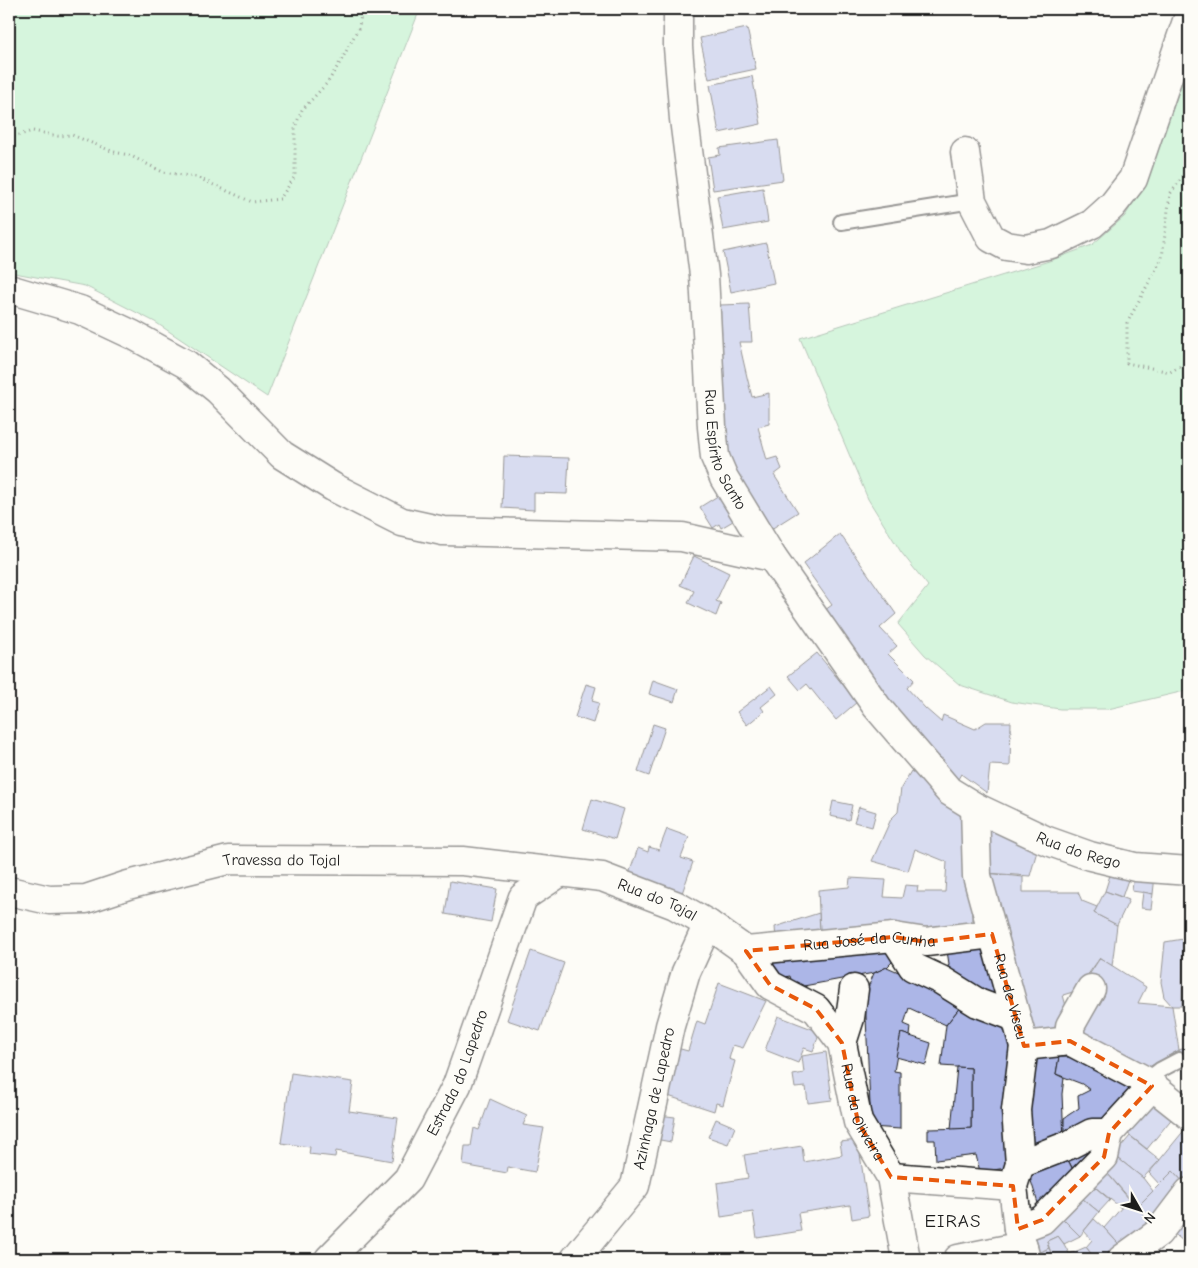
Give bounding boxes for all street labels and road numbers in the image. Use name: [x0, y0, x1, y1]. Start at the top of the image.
street label: Rua Espírito Santo: [701, 389, 750, 513]
street label: Rua do Rego: [1033, 828, 1123, 872]
street label: Travessa do Tojal: [221, 850, 340, 870]
street label: Rua do Tojal: [615, 875, 700, 925]
street label: Rua José da Cunha: [802, 928, 936, 955]
street label: Rua de Viseu: [990, 952, 1031, 1041]
street label: Estrada do Lapedro: [423, 1007, 492, 1139]
street label: Azinhaga de Lapedro: [630, 1026, 678, 1171]
street label: Rua da Oliveira: [837, 1062, 888, 1164]

